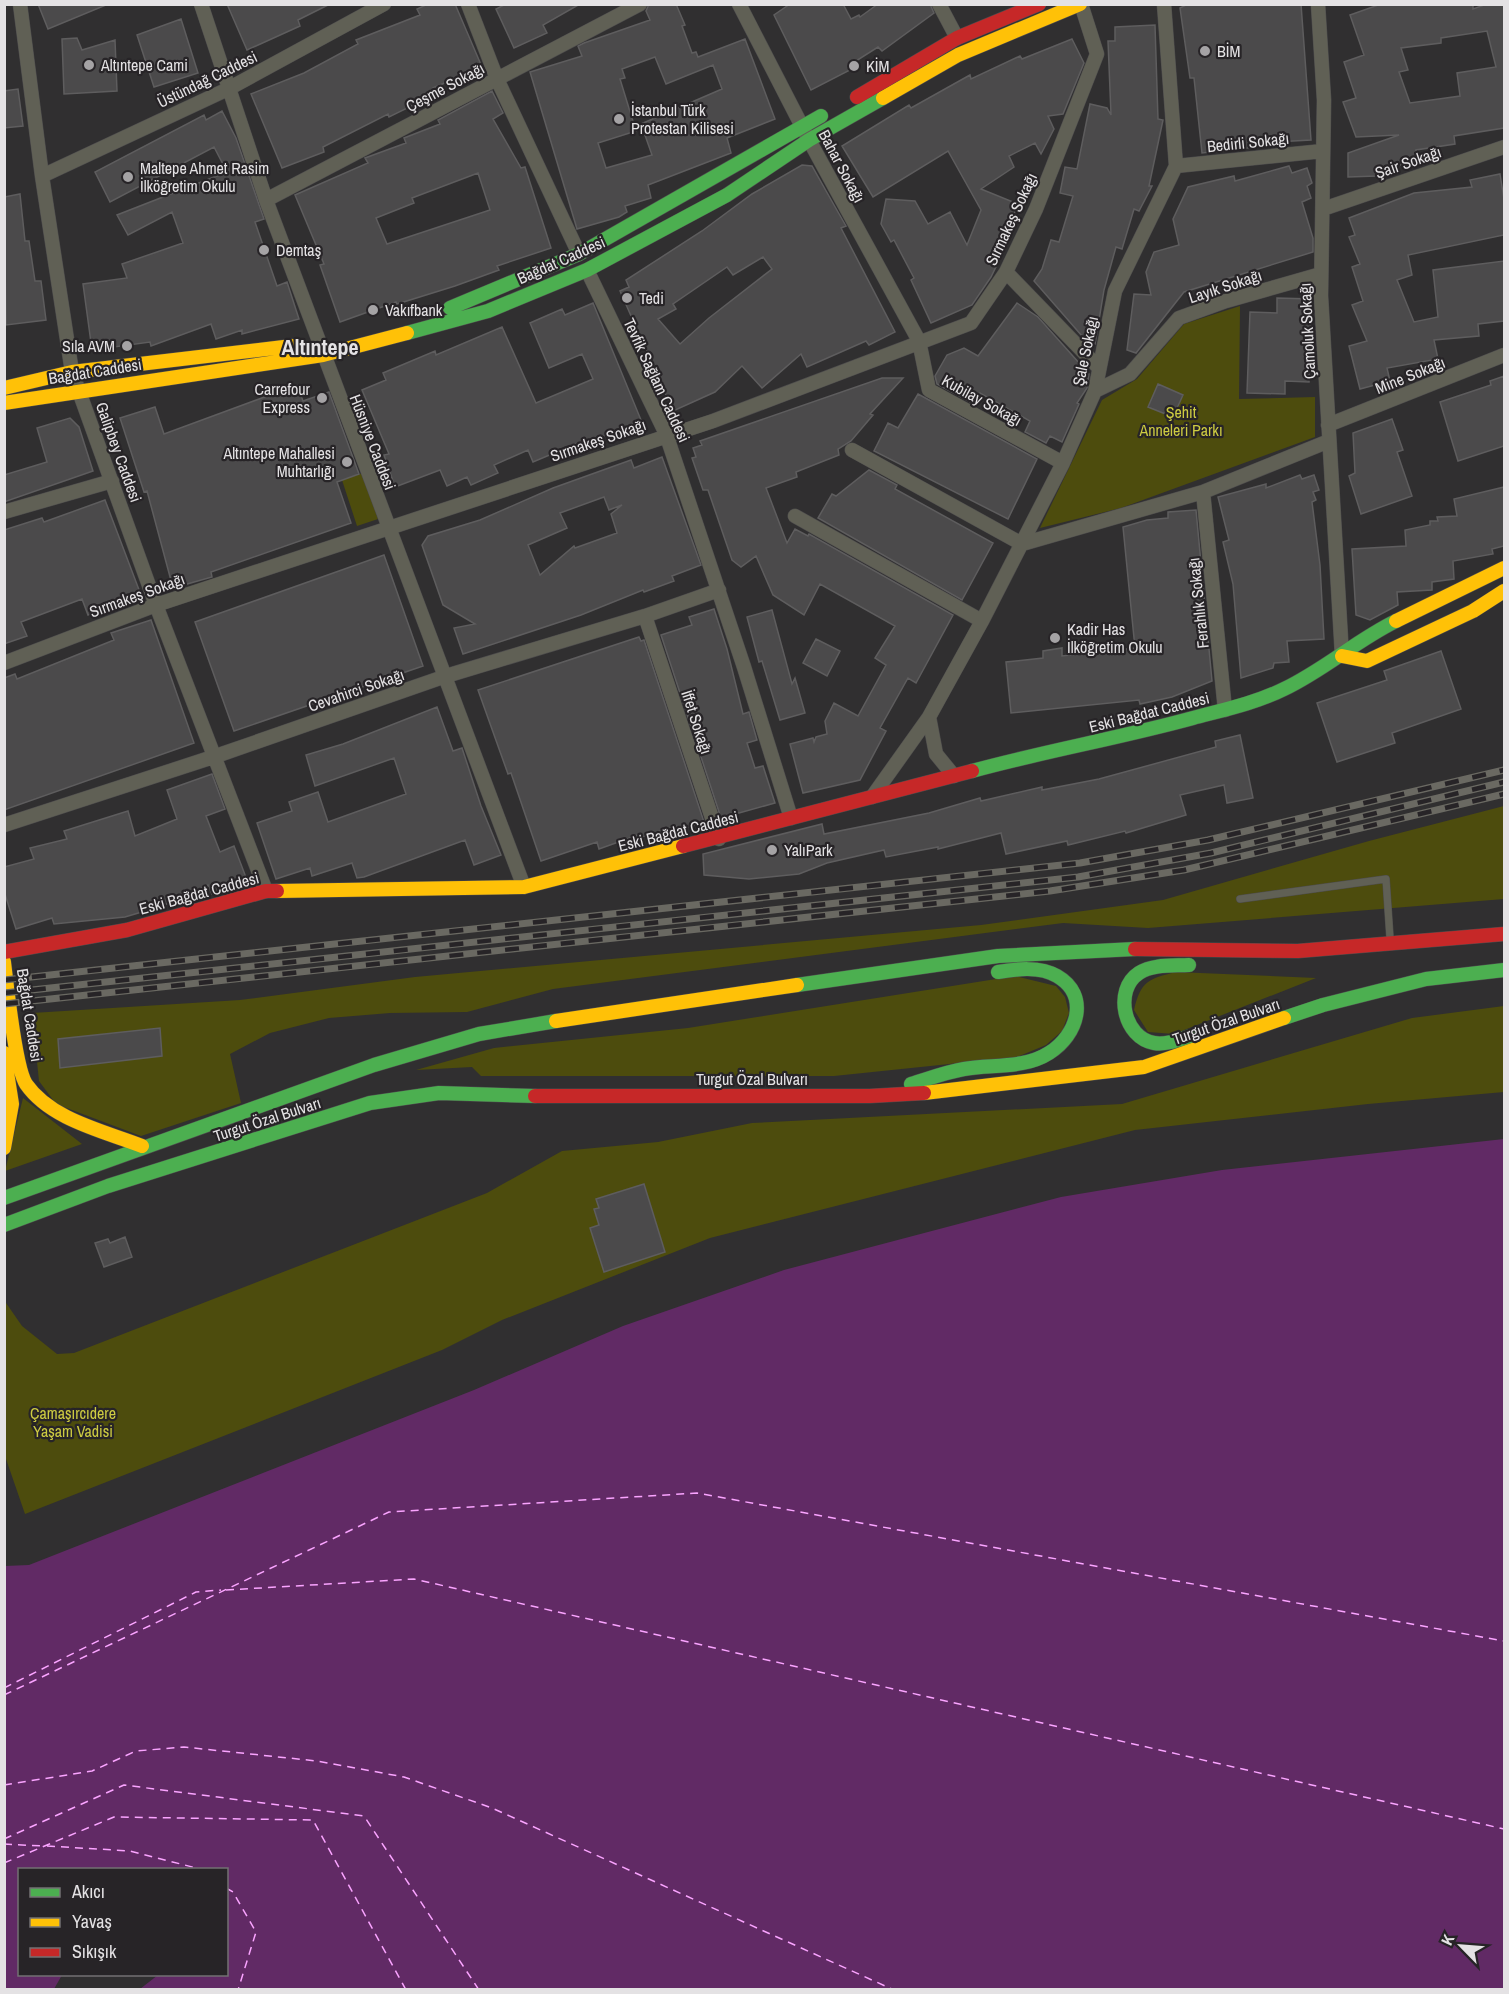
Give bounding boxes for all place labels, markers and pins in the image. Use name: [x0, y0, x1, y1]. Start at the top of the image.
place label: BİM: [1217, 40, 1240, 62]
marker: BİM: [1198, 44, 1212, 58]
place label: Altıntepe Cami: [100, 54, 188, 76]
place label: KİM: [866, 55, 889, 77]
marker: Altıntepe Cami: [82, 58, 96, 72]
marker: KİM: [847, 59, 861, 73]
place label: İstanbul Türk Protestan Kilisesi: [631, 99, 734, 139]
marker: İstanbul Türk Protestan Kilisesi: [612, 112, 626, 126]
place label: Maltepe Ahmet Rasim İlköğretim Okulu: [140, 157, 269, 197]
marker: Maltepe Ahmet Rasim İlköğretim Okulu: [121, 170, 135, 184]
place label: Demtaş: [276, 239, 321, 261]
marker: Demtaş: [257, 243, 271, 257]
place label: Tedi: [639, 287, 664, 309]
marker: Tedi: [620, 291, 634, 305]
place label: Vakıfbank: [385, 299, 443, 321]
marker: Vakıfbank: [366, 303, 380, 317]
place label: Sıla AVM: [62, 335, 115, 357]
marker: Sıla AVM: [120, 339, 134, 353]
place label: Carrefour Express: [255, 378, 311, 418]
marker: Carrefour Express: [315, 391, 329, 405]
place label: Altıntepe Mahallesi Muhtarlığı: [222, 442, 335, 482]
marker: Altıntepe Mahallesi Muhtarlığı: [340, 455, 354, 469]
place label: Kadir Has İlköğretim Okulu: [1067, 618, 1163, 658]
marker: Kadir Has İlköğretim Okulu: [1048, 631, 1062, 645]
place label: YalıPark: [784, 839, 833, 861]
marker: YalıPark: [765, 843, 779, 857]

